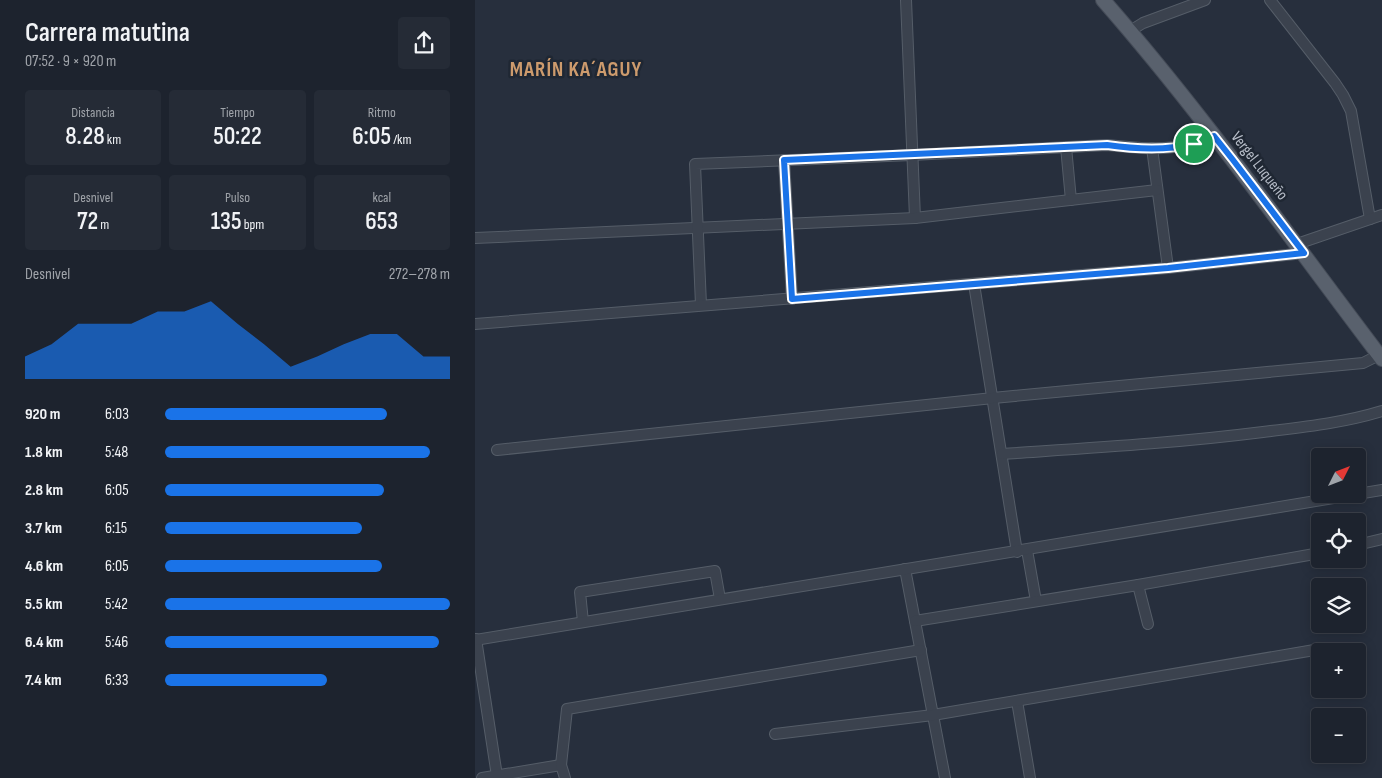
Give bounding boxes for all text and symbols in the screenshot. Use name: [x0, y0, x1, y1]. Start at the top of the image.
text: Carrera matutina: [25, 16, 190, 49]
button: share: [398, 17, 450, 69]
text: 07:52 · 9 × 920 m: [25, 52, 116, 71]
district label: MARÍN KA´AGUY: [510, 57, 642, 82]
text: Distancia: [71, 104, 115, 121]
text: Tiempo: [220, 104, 255, 121]
text: Ritmo: [368, 104, 396, 121]
text: 8.28: [65, 121, 105, 152]
text: 50:22: [213, 121, 262, 152]
text: 6:05: [352, 121, 391, 152]
pin: [1173, 123, 1215, 165]
street label: Vergel Luqueño: [1226, 128, 1292, 204]
icon: arrive: [1180, 130, 1208, 158]
text: km: [105, 131, 121, 148]
text: /km: [391, 131, 411, 148]
text: Desnivel: [73, 189, 113, 206]
text: Pulso: [225, 189, 250, 206]
text: kcal: [373, 189, 391, 206]
text: 72: [77, 206, 98, 237]
text: 135: [211, 206, 241, 237]
text: 653: [365, 206, 398, 237]
text: m: [98, 216, 109, 233]
text: bpm: [241, 216, 264, 233]
text: Desnivel: [25, 265, 70, 284]
text: 272–278 m: [389, 265, 450, 284]
text: 920 m: [25, 405, 60, 424]
text: 6:03: [105, 405, 129, 424]
text: 1.8 km: [25, 443, 63, 462]
text: 5:48: [105, 443, 128, 462]
north arrow: [1311, 448, 1366, 502]
map controls: [1311, 448, 1366, 763]
text: 2.8 km: [25, 481, 63, 500]
text: 6:05: [105, 481, 129, 500]
button: locate: [1311, 513, 1366, 568]
text: 3.7 km: [25, 519, 62, 538]
text: 6:15: [105, 519, 127, 538]
text: 4.6 km: [25, 557, 63, 576]
text: 6:05: [105, 557, 129, 576]
button: layers: [1311, 578, 1366, 633]
text: 5.5 km: [25, 595, 63, 614]
text: 5:42: [105, 595, 128, 614]
text: 6.4 km: [25, 633, 63, 652]
text: 5:46: [105, 633, 128, 652]
button: +: [1311, 643, 1366, 698]
text: 7.4 km: [25, 671, 62, 690]
text: 6:33: [105, 671, 128, 690]
button: −: [1311, 708, 1366, 763]

